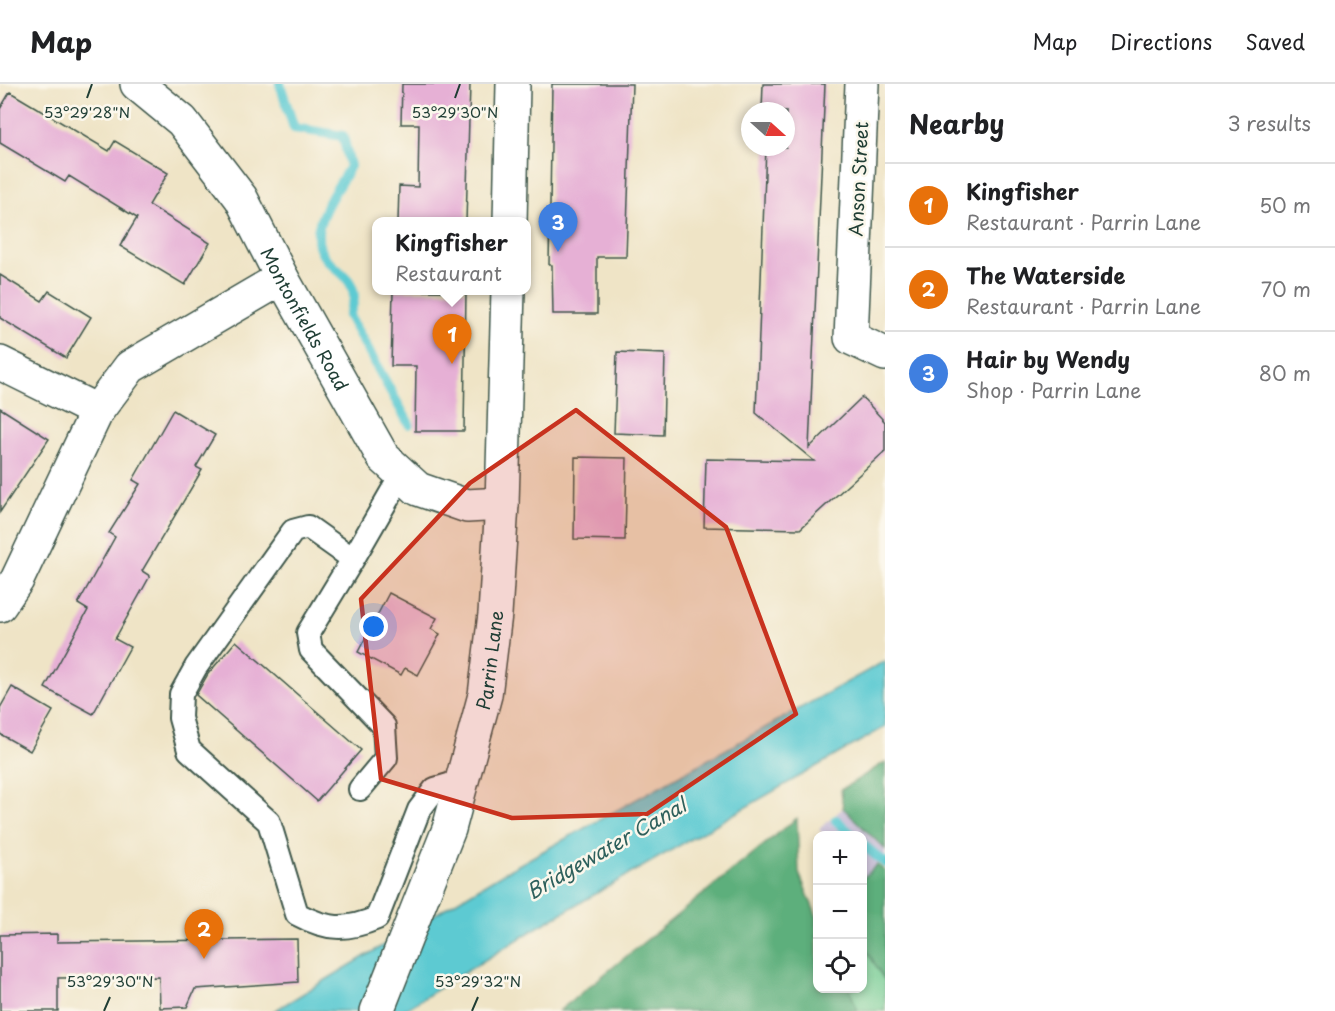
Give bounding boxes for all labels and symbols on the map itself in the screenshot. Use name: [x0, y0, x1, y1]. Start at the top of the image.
text: 53°29'28"N: [44, 100, 130, 123]
text: 53°29'30"N: [412, 100, 498, 123]
north arrow: [741, 102, 795, 156]
street label: Anson Street: [842, 121, 874, 237]
pin: 3: [538, 202, 578, 252]
street label: Montonfields Road: [255, 242, 356, 395]
pin: 1: [432, 314, 472, 364]
street label: Parrin Lane: [468, 609, 509, 712]
your location: [359, 612, 388, 641]
water label: Bridgewater Canal: [520, 788, 695, 906]
pin: 2: [184, 910, 224, 959]
text: 53°29'30"N: [67, 969, 153, 992]
text: 53°29'32"N: [435, 969, 521, 992]

